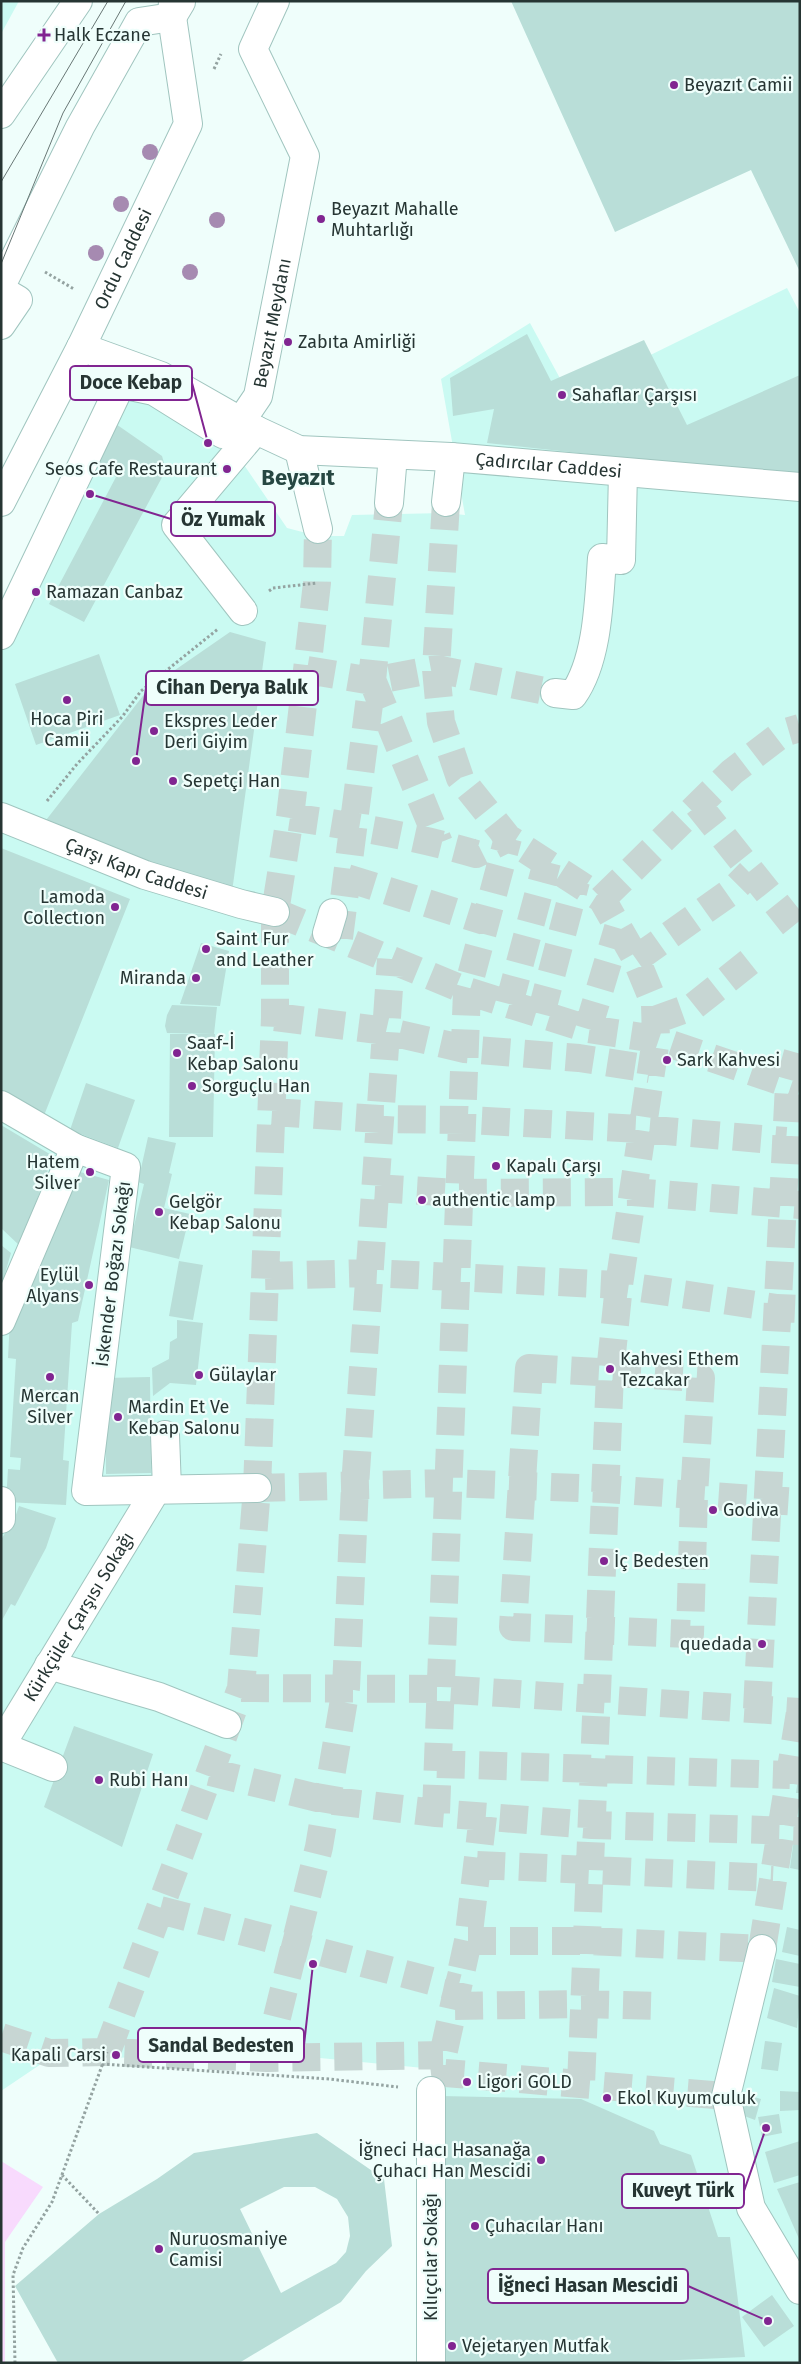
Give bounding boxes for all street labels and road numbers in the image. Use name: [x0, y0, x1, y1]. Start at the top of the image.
street label: Ordu Caddesi: [90, 205, 157, 313]
street label: Beyazıt Meydanı: [249, 256, 296, 390]
street label: Çadırcılar Caddesi: [475, 448, 623, 483]
street label: Çarşı Kapı Caddesi: [62, 833, 210, 904]
street label: İskender Boğazı Sokağı: [91, 1180, 135, 1368]
street label: Kürkçüler Çarşısı Sokağı: [19, 1528, 139, 1705]
street label: Kılıçcılar Sokağı: [420, 2193, 442, 2321]

